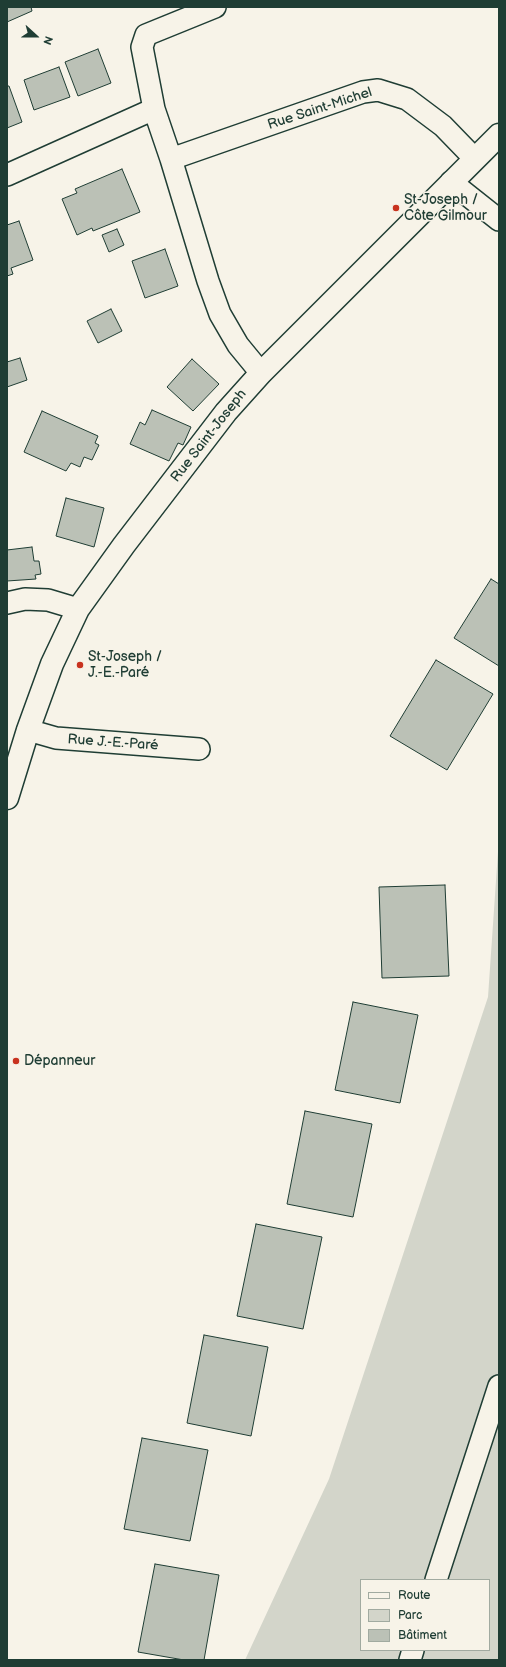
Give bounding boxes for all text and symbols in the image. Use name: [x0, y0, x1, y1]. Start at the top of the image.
north arrow: [16, 16, 56, 56]
text: N: [40, 34, 55, 47]
street label: Rue Saint-Michel: [266, 84, 374, 134]
place label: St-Joseph / Côte Gilmour: [404, 192, 487, 224]
marker: St-Joseph / Côte Gilmour: [391, 203, 401, 213]
street label: Rue Saint-Joseph: [168, 386, 250, 486]
place label: St-Joseph / J.-E.-Paré: [88, 649, 162, 682]
marker: St-Joseph / J.-E.-Paré: [75, 660, 85, 670]
street label: Rue J.-E.-Paré: [67, 731, 159, 755]
place label: Dépanneur: [24, 1053, 95, 1069]
marker: Dépanneur: [11, 1056, 21, 1066]
legend: [360, 1579, 490, 1651]
text: Route: [398, 1588, 430, 1603]
text: Parc: [398, 1608, 422, 1623]
text: Bâtiment: [398, 1628, 447, 1643]

